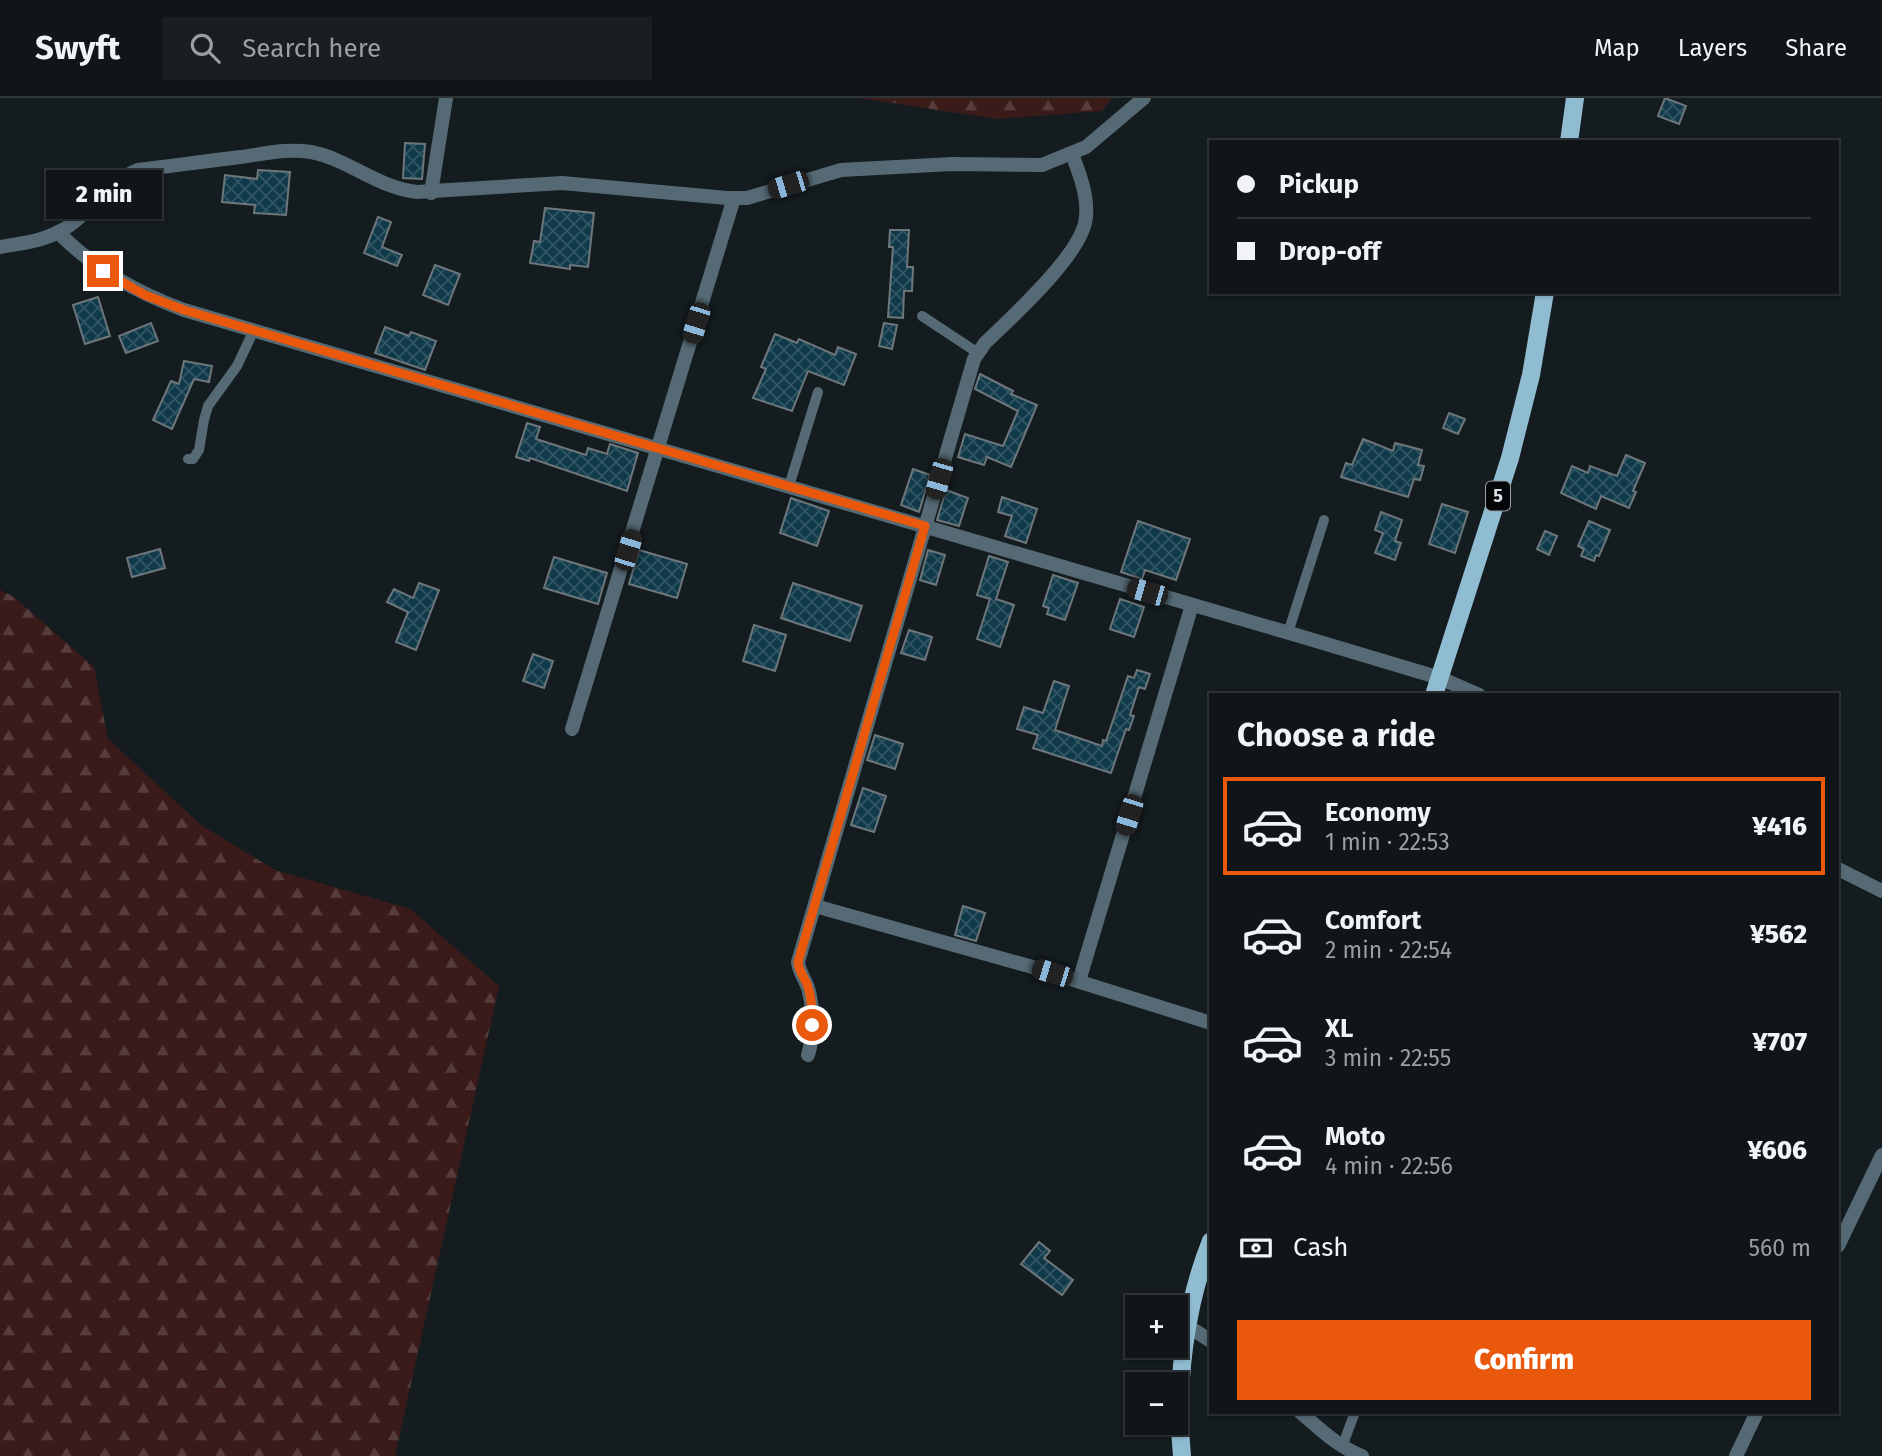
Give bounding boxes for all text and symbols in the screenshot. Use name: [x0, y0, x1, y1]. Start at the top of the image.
search box: [162, 17, 652, 80]
text: Swyft: [35, 28, 120, 68]
icon: search: [186, 29, 224, 67]
text: Search here: [242, 33, 381, 64]
text: Map: [1594, 34, 1640, 62]
text: Layers: [1678, 34, 1747, 62]
text: Share: [1785, 34, 1847, 62]
car: [765, 169, 812, 201]
text: Pickup: [1279, 169, 1359, 200]
callout: 2 min: [45, 170, 161, 218]
text: 2 min: [76, 180, 132, 208]
text: Drop-off: [1279, 236, 1381, 267]
route end: [87, 255, 119, 287]
car: [680, 300, 713, 346]
car: [924, 456, 955, 502]
road number: 5: [1486, 482, 1510, 510]
car: [612, 527, 645, 573]
car: [1124, 576, 1171, 608]
text: Choose a ride: [1237, 716, 1435, 754]
car: [1113, 792, 1146, 838]
icon: car: [1241, 795, 1304, 858]
text: Economy: [1325, 797, 1431, 828]
text: ¥416: [1752, 811, 1807, 842]
text: 1 min · 22:53: [1325, 828, 1450, 856]
icon: car: [1241, 903, 1304, 966]
text: Comfort: [1325, 905, 1421, 936]
text: ¥562: [1750, 919, 1807, 950]
text: 2 min · 22:54: [1325, 936, 1452, 964]
car: [1029, 957, 1076, 989]
route start: [796, 1009, 828, 1041]
icon: car: [1241, 1011, 1304, 1074]
text: XL: [1325, 1013, 1353, 1044]
text: ¥707: [1753, 1027, 1807, 1058]
text: 3 min · 22:55: [1325, 1044, 1451, 1072]
icon: car: [1241, 1119, 1304, 1182]
text: Moto: [1325, 1121, 1385, 1152]
text: ¥606: [1748, 1135, 1807, 1166]
text: 4 min · 22:56: [1325, 1152, 1453, 1180]
icon: cash: [1237, 1229, 1275, 1267]
text: Cash: [1293, 1232, 1349, 1263]
text: 560 m: [1749, 1234, 1811, 1262]
map controls: [1125, 1295, 1188, 1435]
button: +: [1125, 1295, 1188, 1358]
button: Confirm: [1237, 1320, 1811, 1400]
button: −: [1125, 1372, 1188, 1435]

